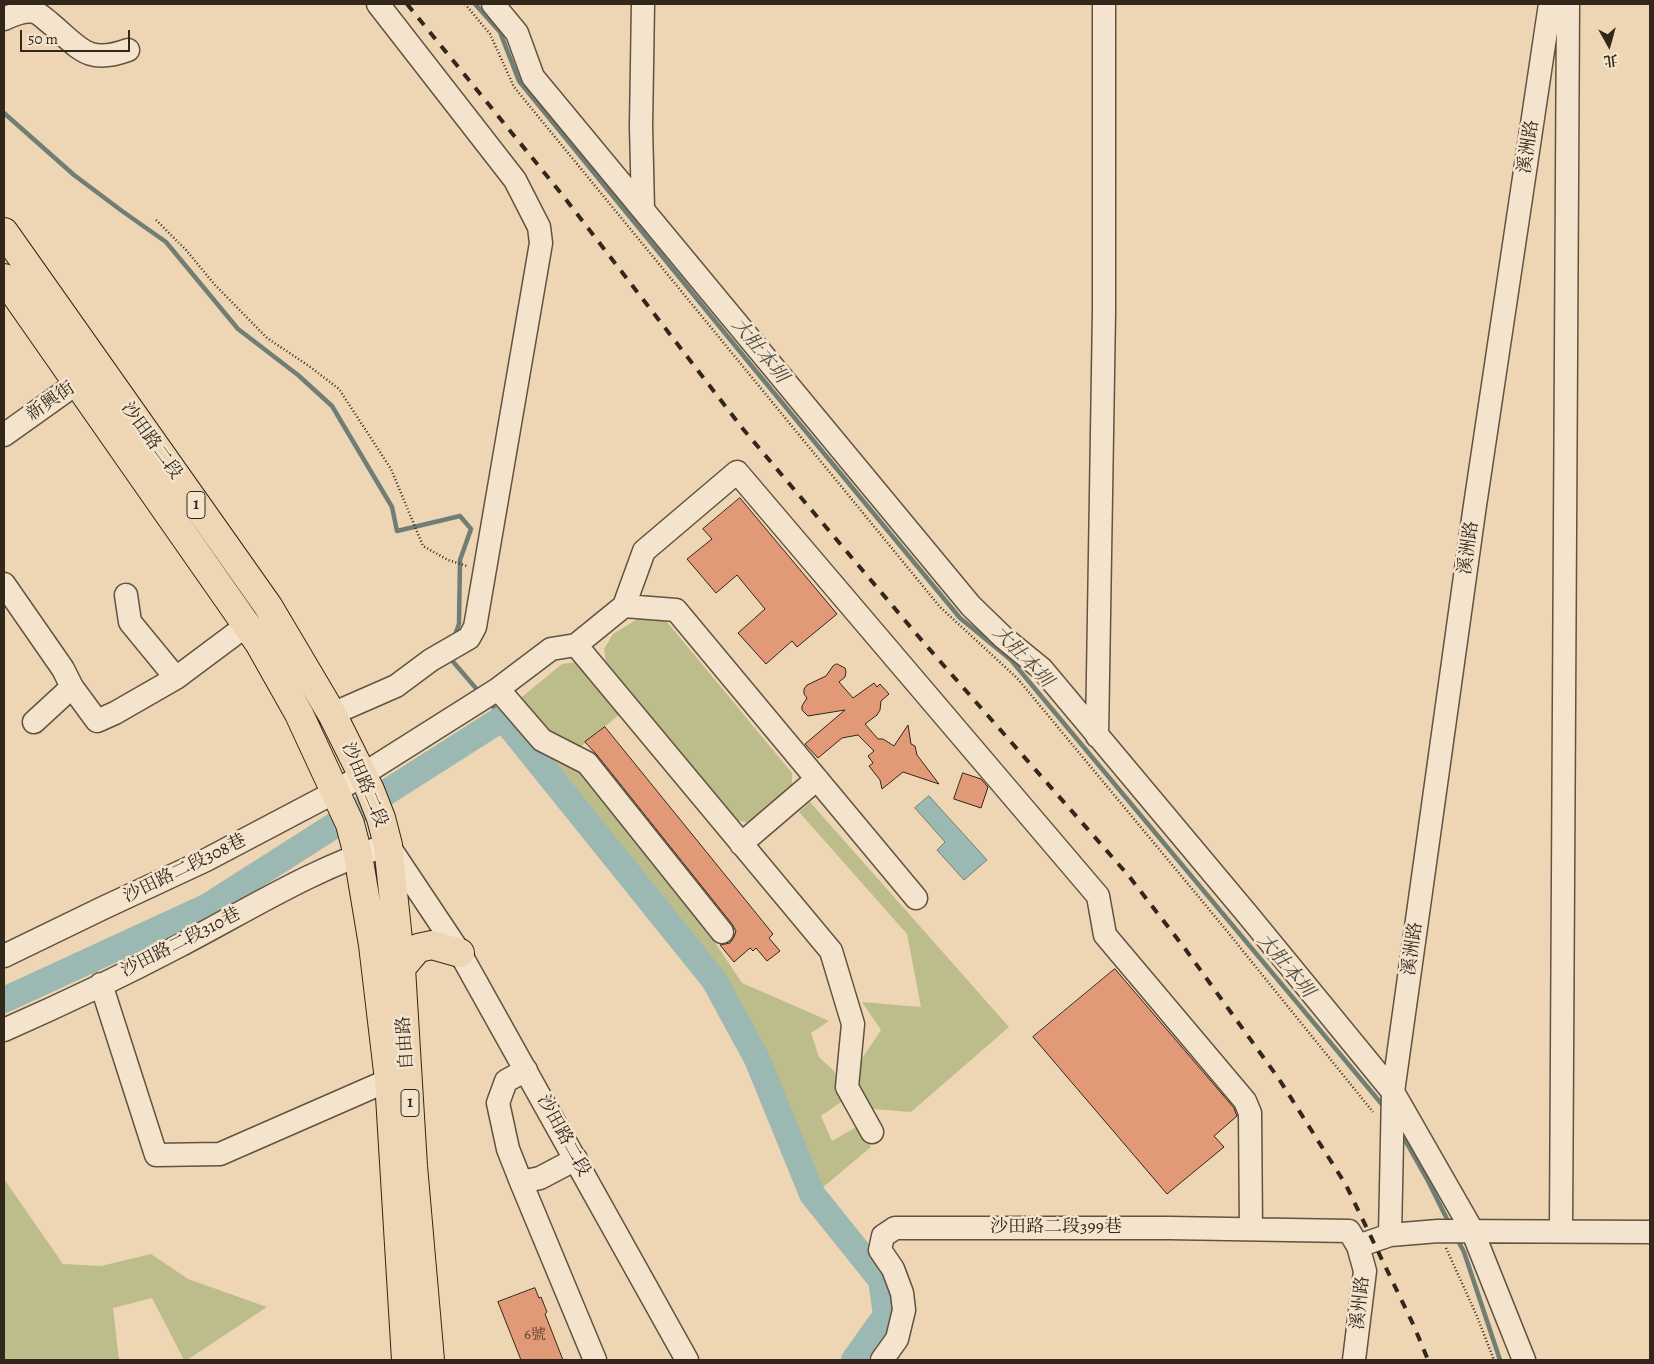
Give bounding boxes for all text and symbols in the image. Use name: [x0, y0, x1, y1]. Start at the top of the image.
scale bar: [22, 20, 132, 52]
north arrow: [1584, 20, 1634, 70]
text: 50 m: [28, 29, 58, 49]
text: 北: [1603, 50, 1619, 71]
street label: 溪洲路: [1514, 119, 1544, 175]
water label: 大肚本圳: [726, 314, 792, 388]
street label: 新興街: [23, 378, 79, 426]
street label: 沙田路二段: [116, 398, 186, 484]
road number: 1: [187, 492, 205, 518]
street label: 溪洲路: [1455, 520, 1483, 576]
water label: 大肚本圳: [987, 622, 1057, 692]
street label: 沙田路二段: [336, 739, 392, 831]
street label: 沙田路二段308巷: [120, 830, 250, 908]
street label: 沙田路二段310巷: [118, 904, 244, 982]
street label: 溪洲路: [1399, 921, 1427, 977]
water label: 大肚本圳: [1252, 930, 1318, 1002]
street label: 自由路: [393, 1015, 419, 1071]
road number: 1: [401, 1090, 419, 1116]
street label: 沙田路二段: [532, 1091, 594, 1181]
street label: 沙田路二段399巷: [990, 1217, 1122, 1239]
street label: 溪州路: [1347, 1275, 1375, 1331]
house number: 6號: [524, 1326, 546, 1344]

